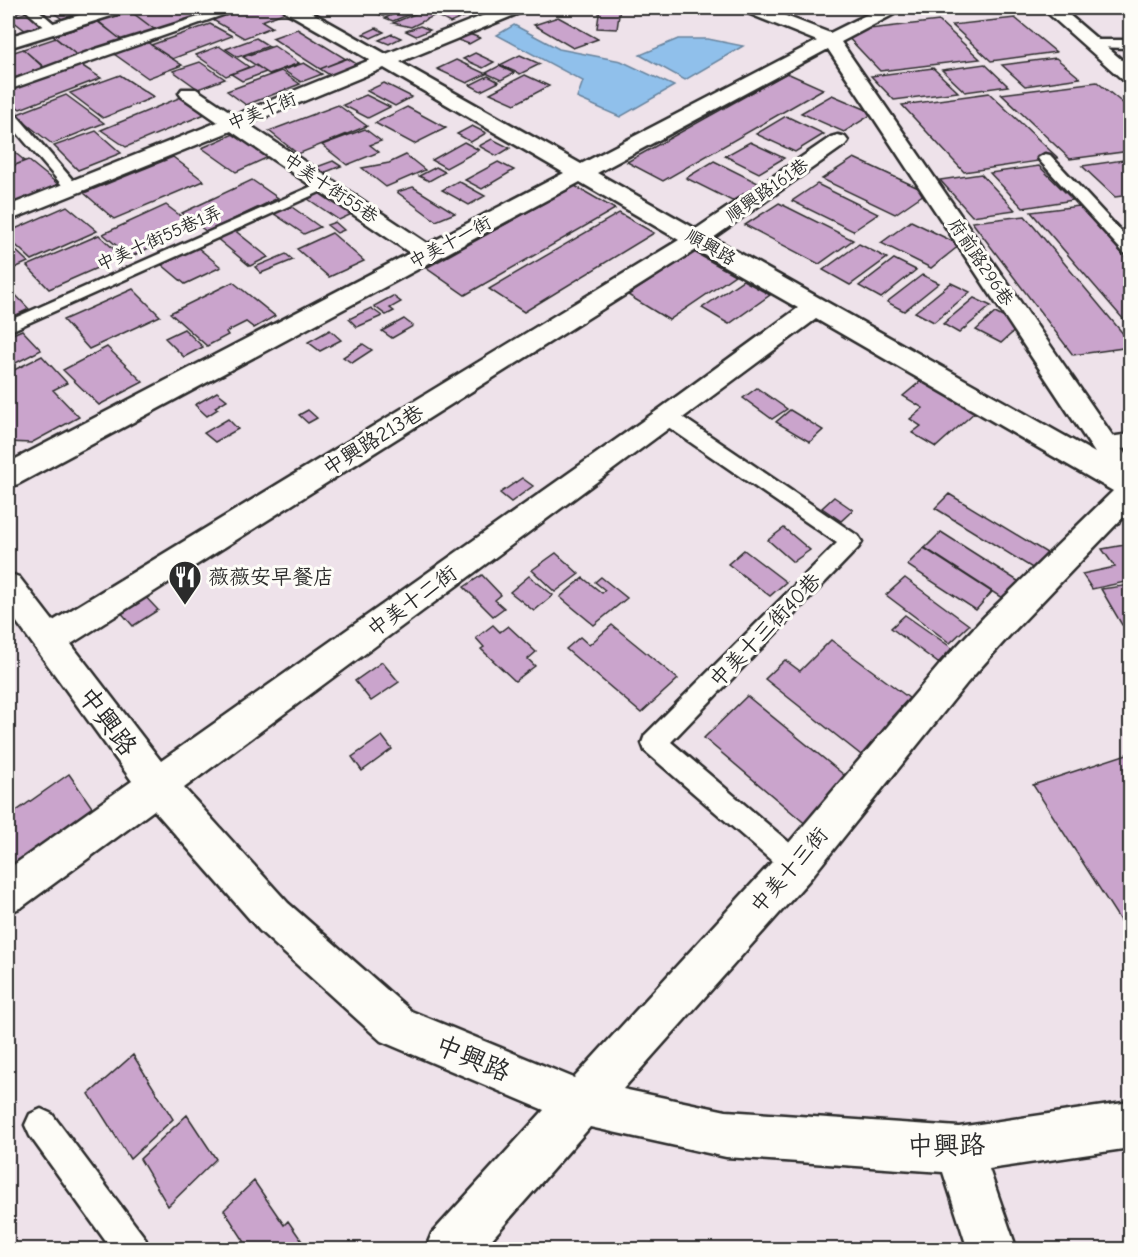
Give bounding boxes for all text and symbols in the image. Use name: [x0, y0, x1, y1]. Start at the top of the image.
street label: 中美十街: [225, 88, 299, 135]
street label: 中美十街55巷: [279, 149, 382, 228]
street label: 順興路161巷: [722, 154, 813, 227]
street label: 中美十街55巷1弄: [93, 201, 225, 275]
street label: 中美十一街: [406, 212, 495, 273]
street label: 府前路296巷: [944, 215, 1017, 310]
street label: 順興路: [682, 225, 739, 270]
street label: 中興路213巷: [318, 400, 428, 480]
restaurant icon: 薇薇安早餐店: [167, 559, 203, 606]
street label: 中美十二街: [362, 560, 462, 642]
place label: 薇薇安早餐店: [208, 565, 334, 589]
street label: 中美十三街40巷: [705, 568, 825, 692]
street label: 中興路: [72, 681, 143, 762]
street label: 中美十三街: [746, 823, 832, 917]
street label: 中興路: [431, 1030, 514, 1088]
street label: 中興路: [907, 1130, 985, 1162]

